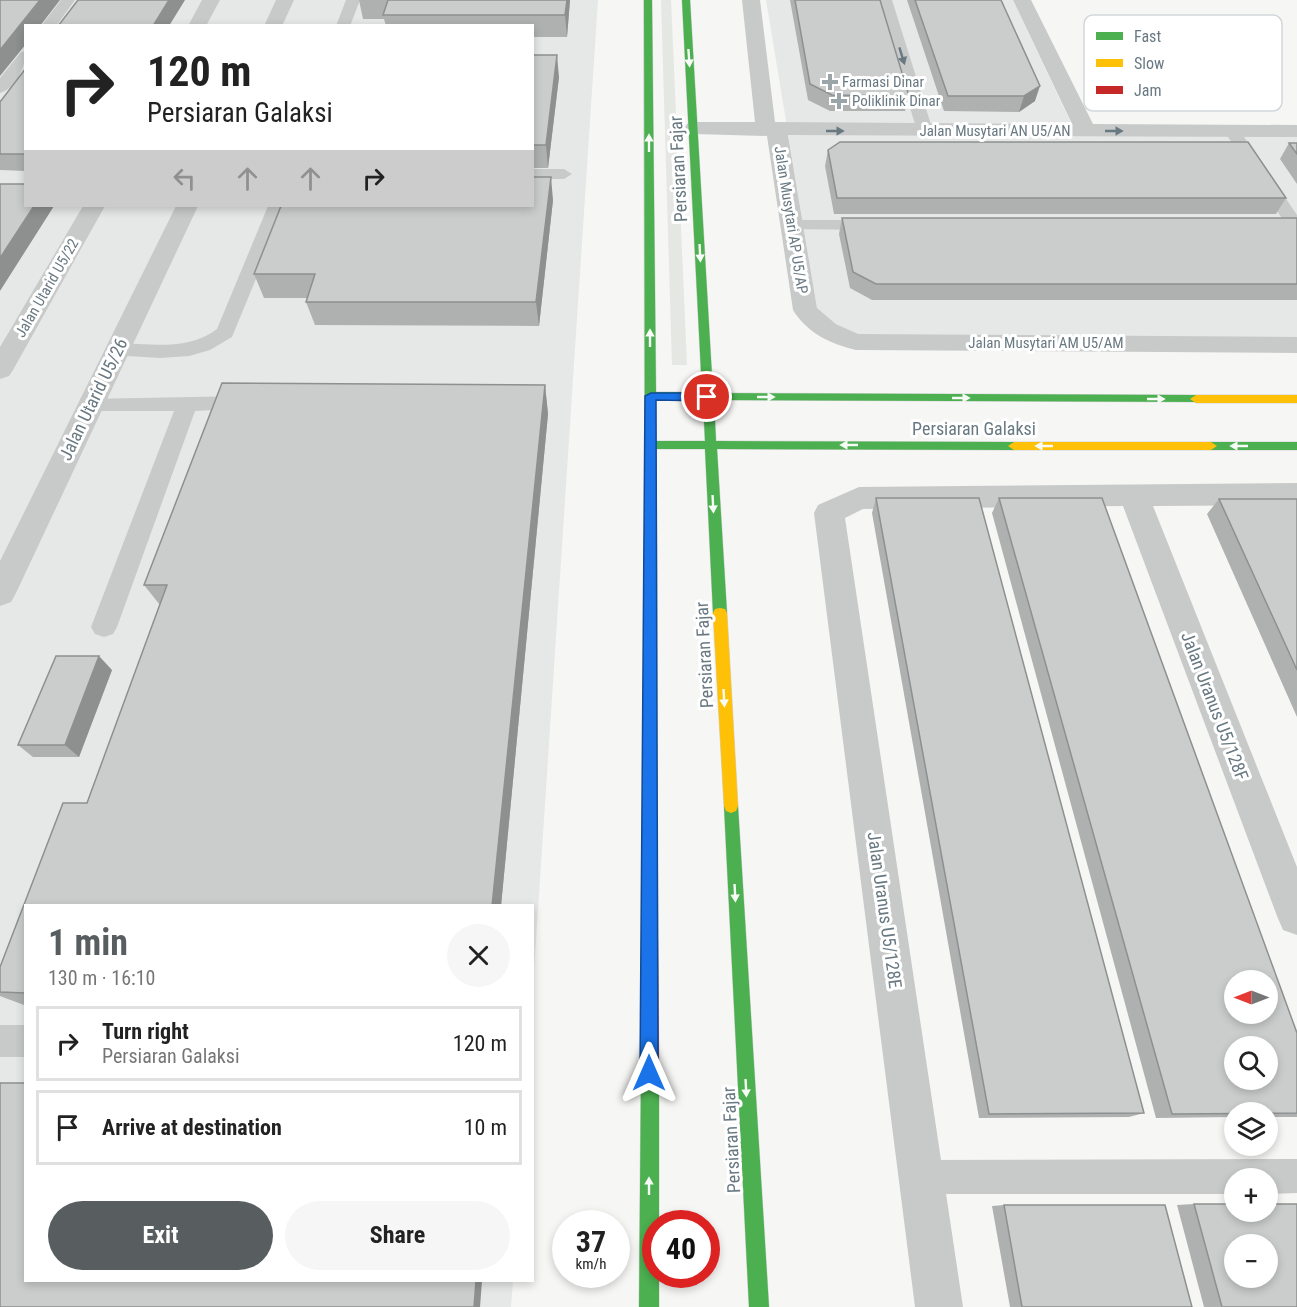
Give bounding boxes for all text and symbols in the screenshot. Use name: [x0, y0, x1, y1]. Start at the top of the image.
legend: [1084, 15, 1282, 111]
text: Fast: [1134, 27, 1161, 46]
text: 120 m: [147, 47, 252, 96]
one-way arrow: [898, 47, 907, 65]
icon: right: [48, 48, 126, 126]
one-way arrow: [685, 49, 694, 68]
text: Slow: [1134, 54, 1164, 73]
place label: Farmasi Dinar: [842, 73, 924, 91]
marker: Farmasi Dinar: [823, 75, 837, 89]
text: Jam: [1134, 81, 1161, 100]
marker: Poliklinik Dinar: [830, 92, 848, 110]
place label: Poliklinik Dinar: [852, 92, 941, 110]
text: Persiaran Galaksi: [147, 97, 333, 129]
street label: Persiaran Fajar: [665, 115, 691, 223]
street label: Jalan Musytari AN U5/AN: [919, 122, 1071, 140]
one-way arrow: [826, 126, 845, 135]
one-way arrow: [1105, 126, 1124, 136]
one-way arrow: [644, 133, 654, 152]
street label: Jalan Musytari AP U5/AP: [770, 145, 812, 295]
icon: left: [168, 162, 201, 195]
icon: ahead: [231, 162, 264, 195]
icon: ahead: [294, 162, 327, 195]
icon: right: [357, 162, 390, 195]
street label: Jalan Utarid U5/22: [11, 235, 83, 341]
one-way arrow: [696, 244, 705, 263]
one-way arrow: [646, 328, 655, 347]
street label: Jalan Musytari AM U5/AM: [968, 334, 1124, 352]
street label: Jalan Utarid U5/26: [54, 335, 132, 463]
pin: [681, 371, 732, 422]
icon: arrive: [690, 380, 723, 413]
one-way arrow: [756, 392, 775, 402]
one-way arrow: [951, 393, 970, 403]
one-way arrow: [1146, 394, 1165, 403]
street label: Persiaran Galaksi: [912, 418, 1036, 439]
one-way arrow: [839, 440, 858, 450]
one-way arrow: [1034, 441, 1053, 451]
one-way arrow: [1229, 441, 1248, 451]
one-way arrow: [708, 494, 718, 513]
street label: Persiaran Fajar: [691, 601, 717, 709]
street label: Jalan Uranus U5/128F: [1177, 629, 1253, 784]
one-way arrow: [719, 689, 729, 708]
street label: Jalan Uranus U5/128E: [864, 830, 906, 990]
one-way arrow: [731, 884, 740, 903]
text: 1 min: [48, 922, 128, 964]
button: close: [447, 924, 510, 987]
text: 130 m · 16:10: [48, 966, 155, 990]
north arrow: [1224, 970, 1278, 1024]
map controls: [1224, 970, 1278, 1288]
text: Turn right: [102, 1019, 189, 1044]
icon: right: [51, 1027, 84, 1060]
text: 120 m: [453, 1031, 507, 1056]
button: search: [1224, 1036, 1278, 1090]
position arrow: [617, 1041, 681, 1105]
text: Persiaran Galaksi: [102, 1044, 240, 1068]
one-way arrow: [742, 1078, 751, 1097]
street label: Persiaran Fajar: [718, 1086, 744, 1194]
button: layers: [1224, 1102, 1278, 1156]
icon: arrive: [51, 1111, 84, 1144]
text: Arrive at destination: [102, 1115, 282, 1140]
text: 10 m: [464, 1115, 507, 1140]
button: +: [1224, 1168, 1278, 1222]
one-way arrow: [644, 1176, 654, 1195]
button: Exit: [48, 1201, 273, 1270]
button: Share: [285, 1201, 510, 1270]
speed limit sign: 40: [642, 1210, 720, 1288]
text: 37: [576, 1224, 606, 1259]
button: −: [1224, 1234, 1278, 1288]
text: km/h: [576, 1255, 606, 1273]

